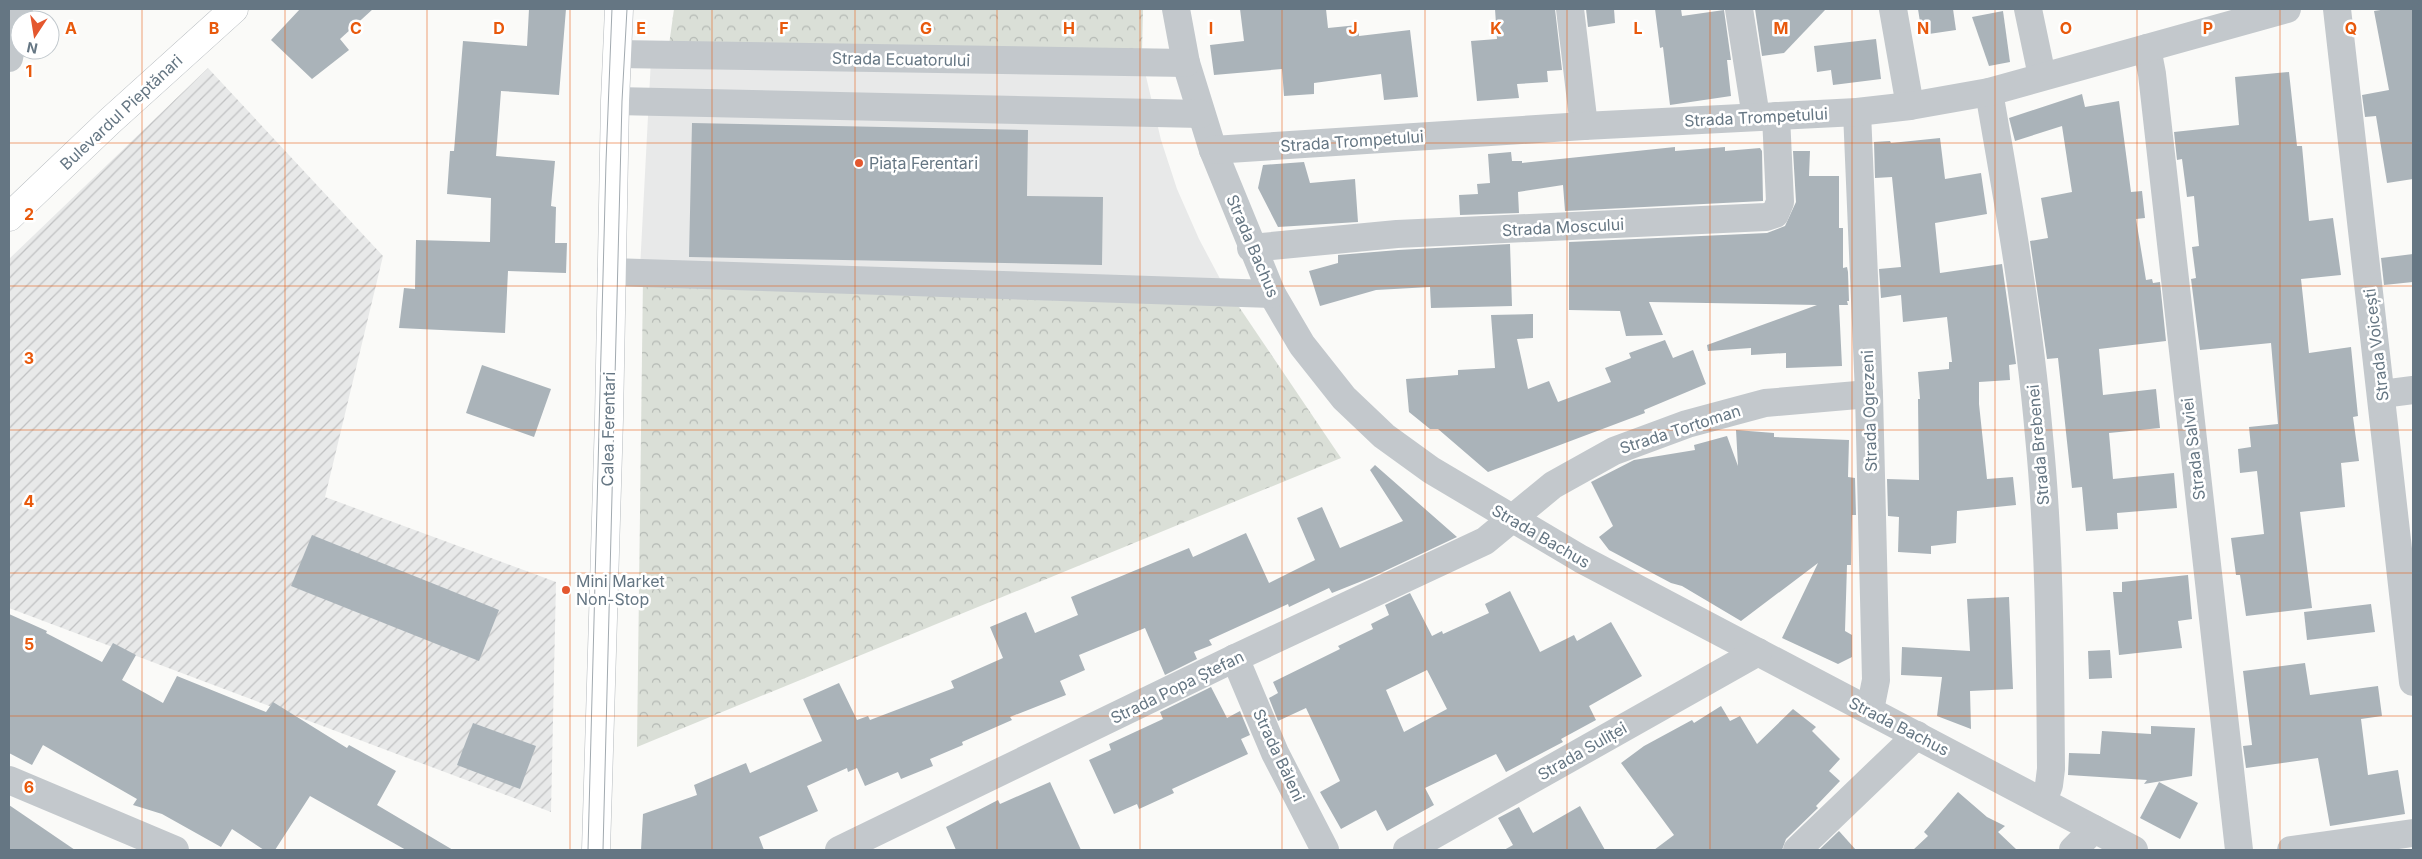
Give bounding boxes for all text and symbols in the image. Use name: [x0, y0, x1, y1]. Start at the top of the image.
north arrow: [10, 10, 60, 60]
text: A: [65, 18, 77, 38]
text: B: [209, 18, 219, 38]
text: C: [350, 18, 362, 38]
text: D: [493, 18, 505, 38]
text: E: [636, 18, 646, 38]
text: F: [779, 18, 789, 38]
text: G: [920, 18, 932, 38]
text: H: [1063, 18, 1075, 38]
text: I: [1209, 18, 1213, 38]
text: J: [1348, 18, 1358, 38]
text: K: [1490, 18, 1502, 38]
text: L: [1633, 18, 1643, 38]
text: M: [1774, 18, 1788, 38]
text: N: [1917, 18, 1929, 38]
text: O: [2060, 18, 2072, 38]
text: P: [2203, 18, 2213, 38]
text: Q: [2345, 18, 2357, 38]
text: N: [25, 39, 39, 58]
street label: Strada Ecuatorului: [832, 48, 970, 70]
street label: Bulevardul Pieptănari: [56, 50, 186, 174]
text: 1: [26, 61, 32, 81]
street label: Strada Trompetului: [1684, 103, 1828, 131]
street label: Strada Trompetului: [1280, 126, 1424, 156]
place label: Piața Ferentari: [869, 153, 978, 173]
marker: Piața Ferentari: [853, 157, 865, 169]
street label: Strada Bachus: [1222, 192, 1284, 300]
text: 2: [24, 204, 34, 224]
street label: Strada Moscului: [1502, 214, 1624, 240]
street label: Strada Voicești: [2359, 287, 2393, 403]
text: 3: [24, 348, 34, 368]
street label: Strada Ogrezeni: [1857, 350, 1881, 472]
street label: Calea Ferentari: [597, 372, 619, 486]
street label: Strada Brebenei: [2023, 384, 2053, 506]
street label: Strada Salviei: [2177, 397, 2209, 501]
street label: Strada Tortoman: [1617, 400, 1743, 458]
text: 4: [24, 491, 35, 511]
street label: Strada Bachus: [1488, 500, 1594, 572]
place label: Mini Market Non-Stop: [576, 571, 665, 609]
marker: Mini Market Non-Stop: [560, 584, 572, 596]
text: 5: [24, 634, 34, 654]
street label: Strada Popa Ștefan: [1107, 646, 1247, 728]
street label: Strada Bachus: [1846, 692, 1952, 760]
street label: Strada Băleni: [1249, 706, 1309, 804]
street label: Strada Suliței: [1534, 717, 1630, 785]
text: 6: [24, 777, 34, 797]

